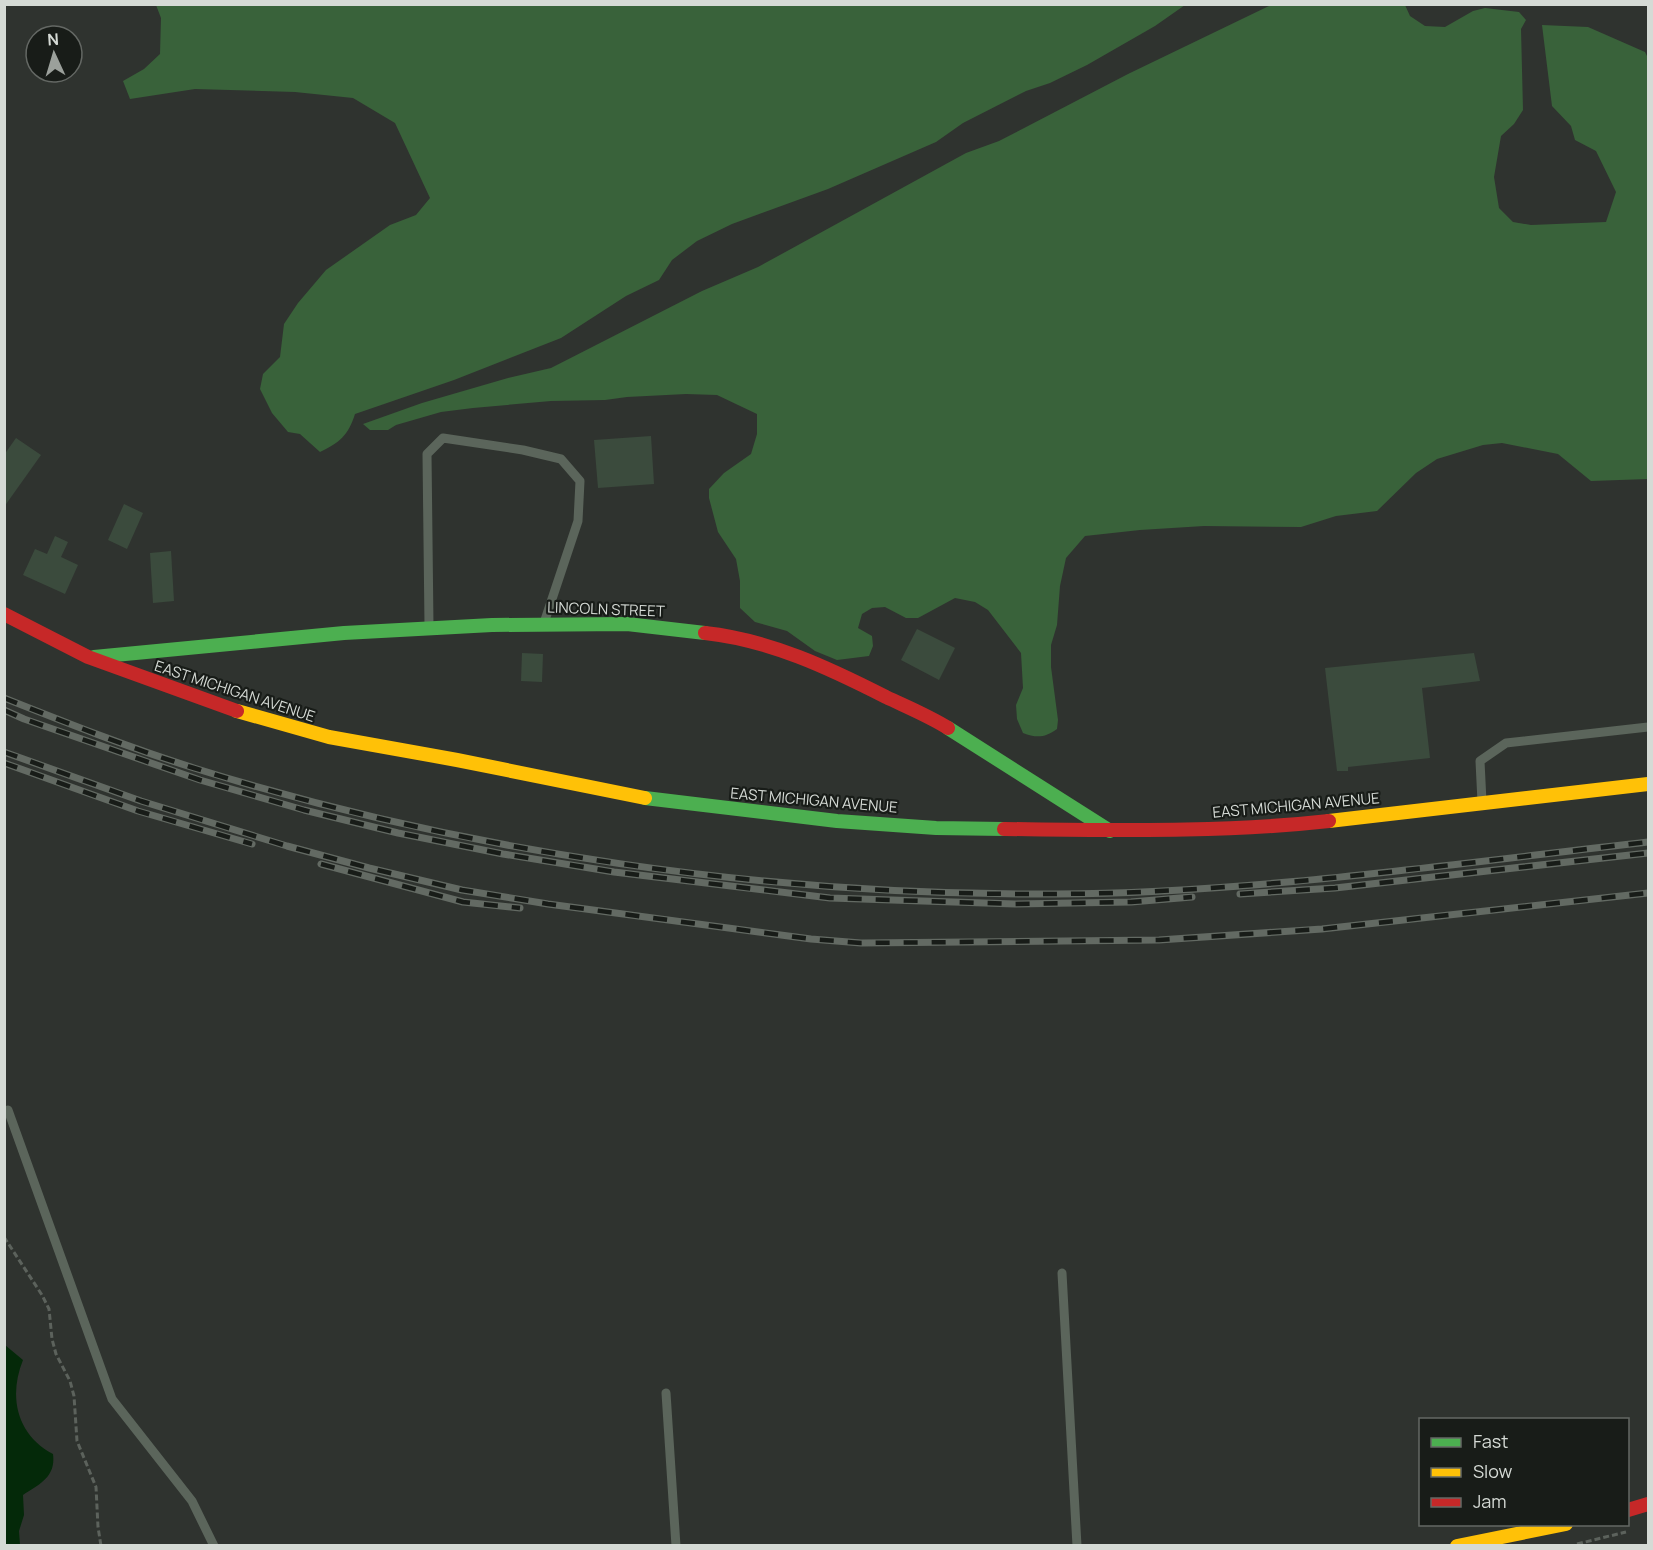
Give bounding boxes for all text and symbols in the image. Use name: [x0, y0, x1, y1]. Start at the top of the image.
north arrow: [24, 24, 84, 84]
text: N: [46, 28, 59, 50]
street label: LINCOLN STREET: [547, 596, 665, 622]
street label: EAST MICHIGAN AVENUE: [152, 655, 318, 727]
street label: EAST MICHIGAN AVENUE: [730, 782, 898, 818]
street label: EAST MICHIGAN AVENUE: [1212, 787, 1380, 823]
legend: [1419, 1418, 1629, 1526]
text: Fast: [1473, 1429, 1508, 1453]
text: Slow: [1473, 1459, 1513, 1483]
text: Jam: [1473, 1489, 1507, 1513]

